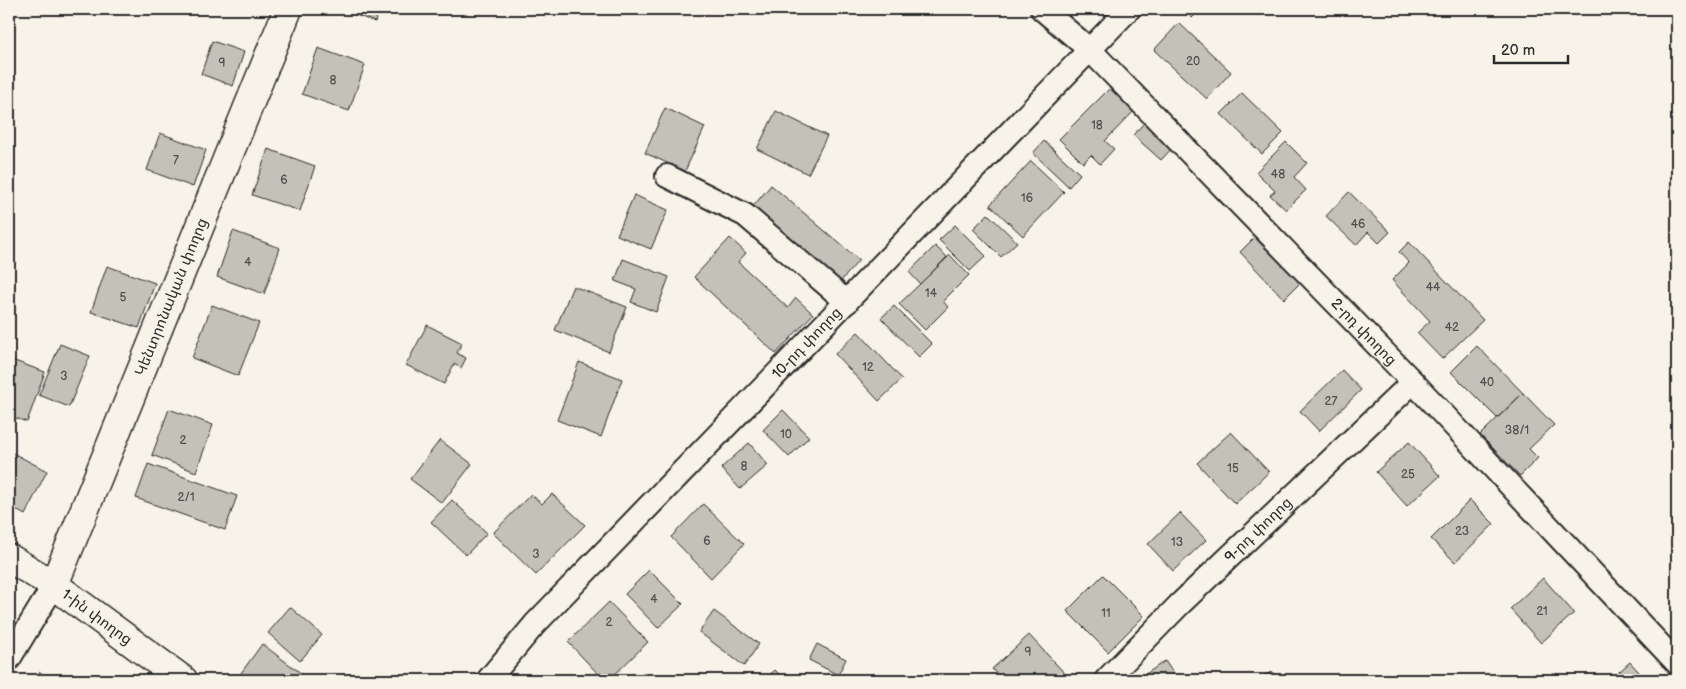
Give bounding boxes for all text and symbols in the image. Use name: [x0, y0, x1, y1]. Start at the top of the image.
scale bar: [1494, 32, 1567, 64]
text: 20 m: [1501, 41, 1535, 60]
house number: 20: [1186, 54, 1200, 69]
house number: 9: [219, 56, 226, 71]
house number: 8: [330, 73, 337, 88]
house number: 18: [1091, 118, 1103, 133]
house number: 7: [173, 153, 179, 168]
house number: 48: [1271, 167, 1285, 182]
house number: 6: [280, 173, 288, 188]
house number: 16: [1021, 191, 1033, 206]
street label: Կենտրոնական փողոց: [131, 215, 212, 379]
house number: 46: [1351, 217, 1365, 232]
house number: 4: [244, 255, 252, 270]
house number: 44: [1426, 280, 1441, 295]
house number: 14: [925, 286, 938, 301]
house number: 5: [120, 290, 127, 305]
street label: 2-րդ փողոց: [1327, 294, 1401, 370]
street label: 10-րդ փողոց: [768, 303, 846, 383]
house number: 42: [1445, 320, 1459, 335]
house number: 12: [862, 360, 874, 375]
house number: 3: [60, 369, 68, 384]
house number: 40: [1480, 375, 1494, 390]
house number: 27: [1325, 394, 1338, 409]
house number: 38/1: [1505, 423, 1529, 438]
house number: 10: [780, 427, 792, 442]
house number: 2: [179, 433, 187, 448]
house number: 8: [741, 459, 748, 474]
house number: 15: [1227, 461, 1239, 476]
house number: 25: [1401, 467, 1415, 482]
house number: 2/1: [177, 490, 195, 505]
street label: 9-րդ փողոց: [1221, 493, 1296, 567]
house number: 23: [1455, 524, 1469, 539]
house number: 6: [703, 534, 711, 549]
house number: 13: [1171, 535, 1183, 550]
house number: 3: [532, 547, 540, 562]
street label: 1-ին փողոց: [58, 585, 136, 649]
house number: 4: [650, 592, 658, 607]
house number: 21: [1536, 604, 1548, 619]
house number: 11: [1101, 606, 1111, 621]
house number: 2: [605, 615, 613, 630]
house number: 9: [1025, 645, 1032, 660]

